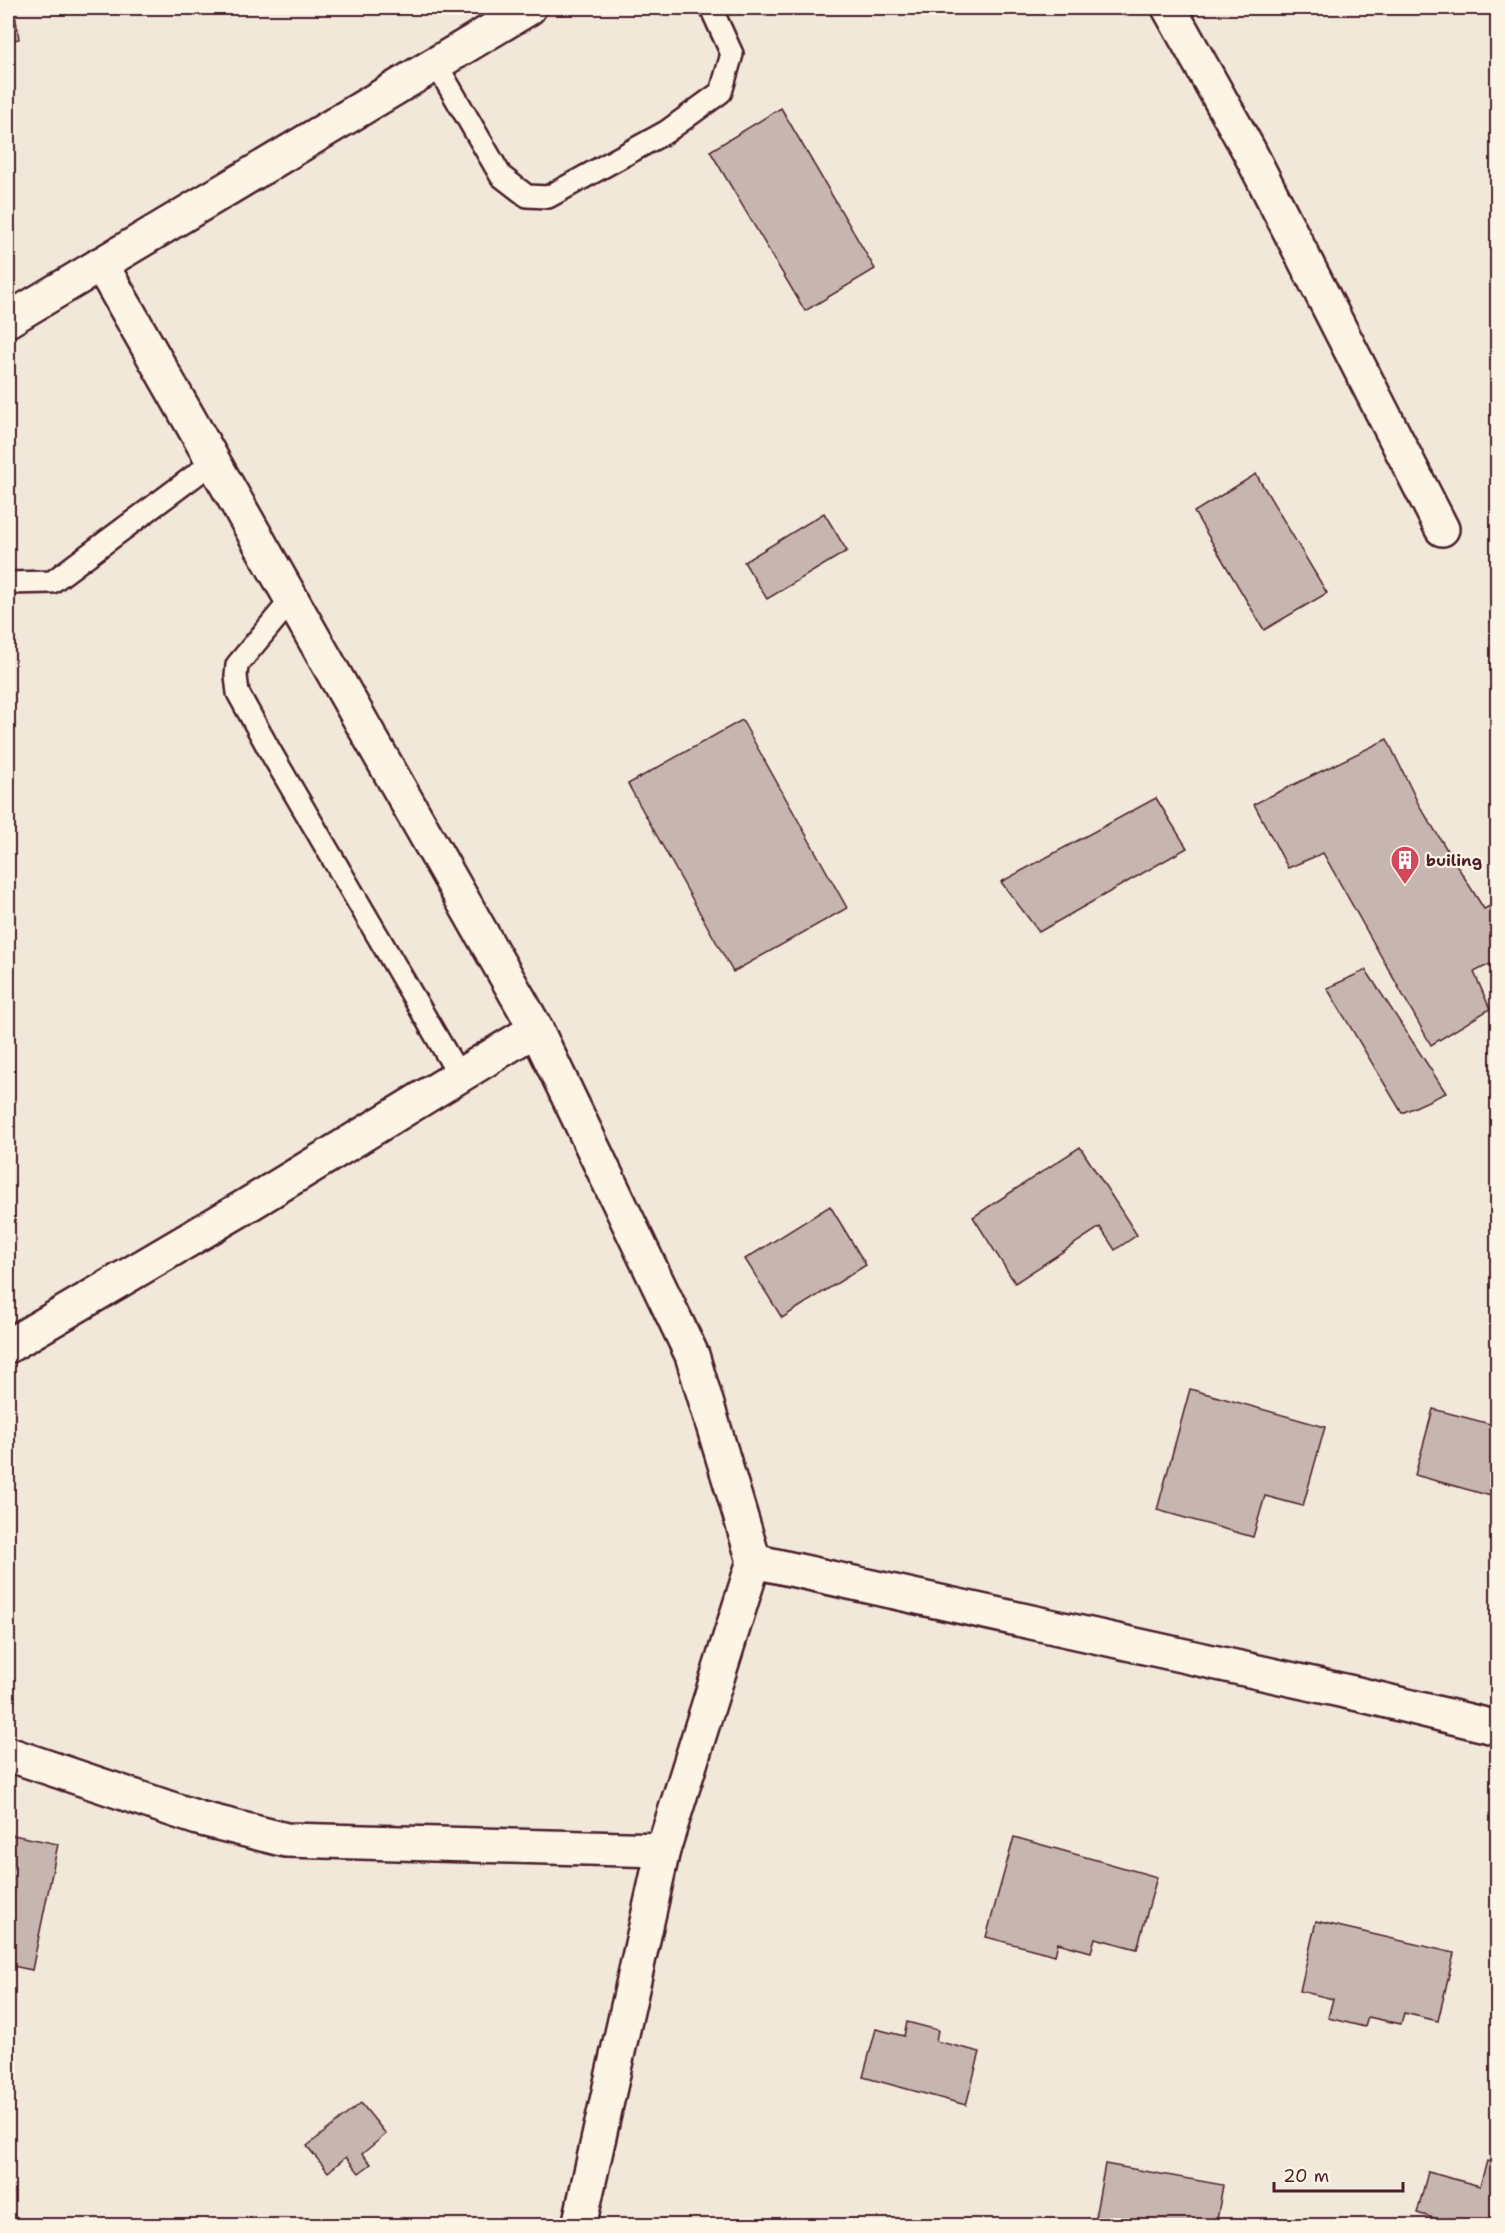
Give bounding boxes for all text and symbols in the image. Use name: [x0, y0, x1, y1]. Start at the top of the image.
building icon: builing: [1389, 844, 1421, 886]
place label: builing: [1426, 850, 1482, 871]
scale bar: [1274, 2155, 1403, 2193]
text: 20 m: [1283, 2164, 1329, 2188]

